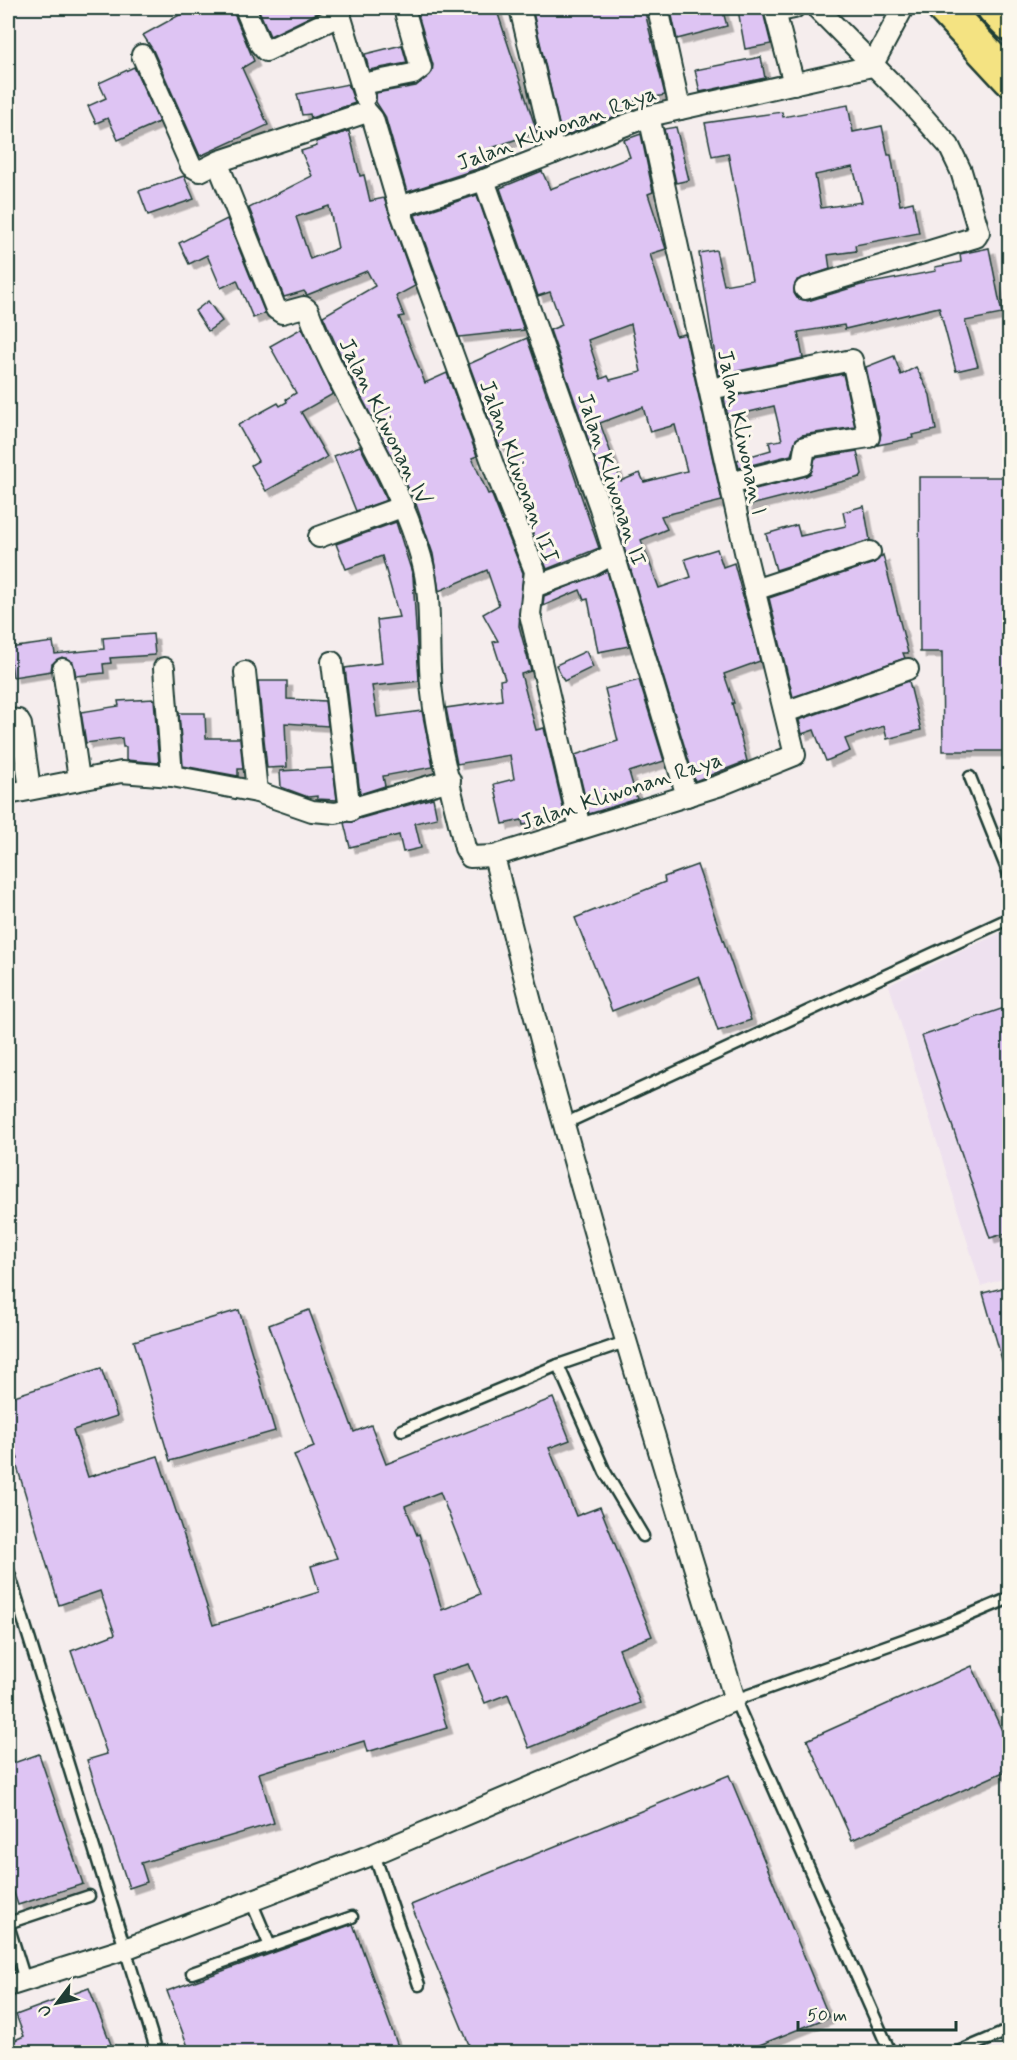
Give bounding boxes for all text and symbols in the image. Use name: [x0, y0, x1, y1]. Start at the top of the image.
street label: Jalan Kliwonan Raya: [453, 80, 660, 178]
street label: Jalan Kliwonan IV: [332, 334, 437, 510]
street label: Jalan Kliwonan I: [710, 347, 772, 518]
street label: Jalan Kliwonan III: [472, 376, 564, 567]
street label: Jalan Kliwonan II: [570, 390, 652, 570]
street label: Jalan Kliwonan Raya: [517, 746, 726, 838]
north arrow: [27, 1973, 87, 2033]
scale bar: [798, 1994, 956, 2032]
text: U: [34, 2000, 57, 2020]
text: 50 m: [807, 2004, 847, 2028]

